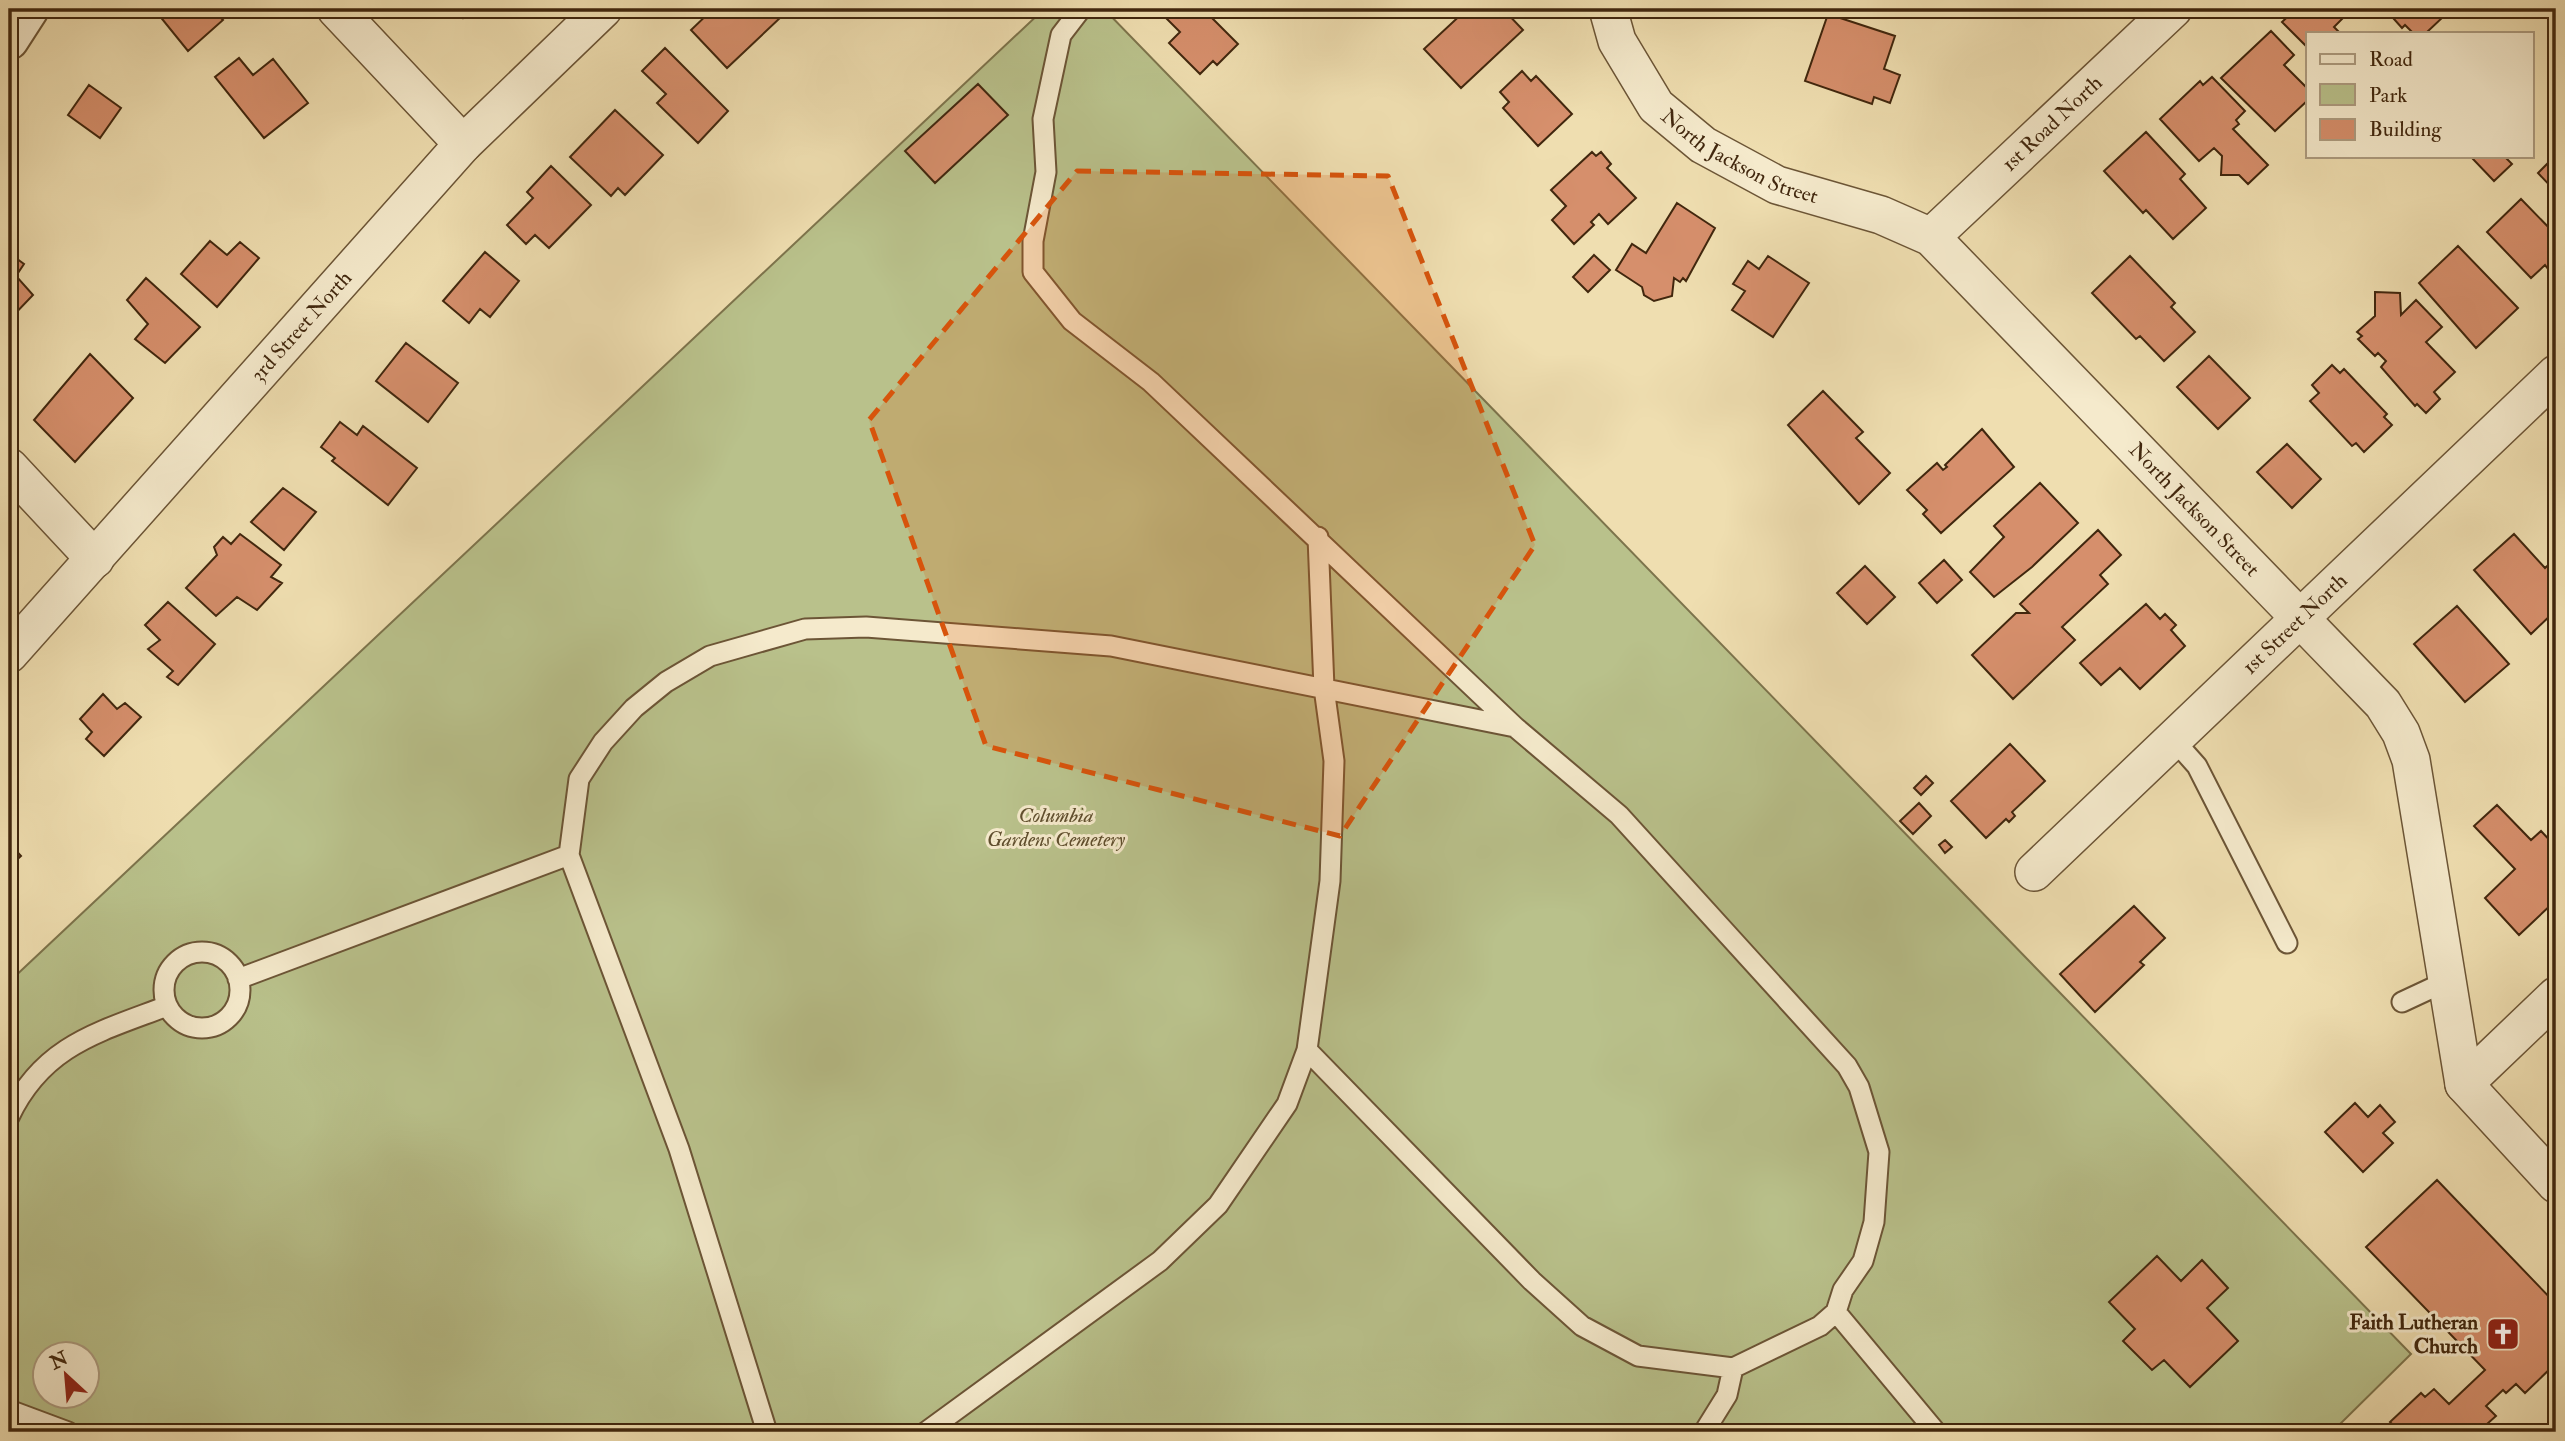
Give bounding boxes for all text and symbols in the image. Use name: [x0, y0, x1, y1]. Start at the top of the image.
legend: [2306, 32, 2534, 158]
text: Road: [2369, 46, 2414, 73]
street label: 1st Road North: [1996, 69, 2108, 177]
text: Park: [2369, 82, 2407, 109]
street label: North Jackson Street: [1656, 102, 1821, 210]
text: Building: [2369, 116, 2442, 143]
street label: 3rd Street North: [244, 265, 357, 387]
street label: North Jackson Street: [2123, 436, 2266, 582]
street label: 1st Street North: [2236, 567, 2353, 680]
park label: Columbia Gardens Cemetery: [987, 802, 1126, 853]
place label: Faith Lutheran Church: [2349, 1309, 2478, 1360]
church icon: Faith Lutheran Church: [2484, 1315, 2522, 1353]
north arrow: [32, 1340, 102, 1410]
text: N: [45, 1346, 73, 1376]

